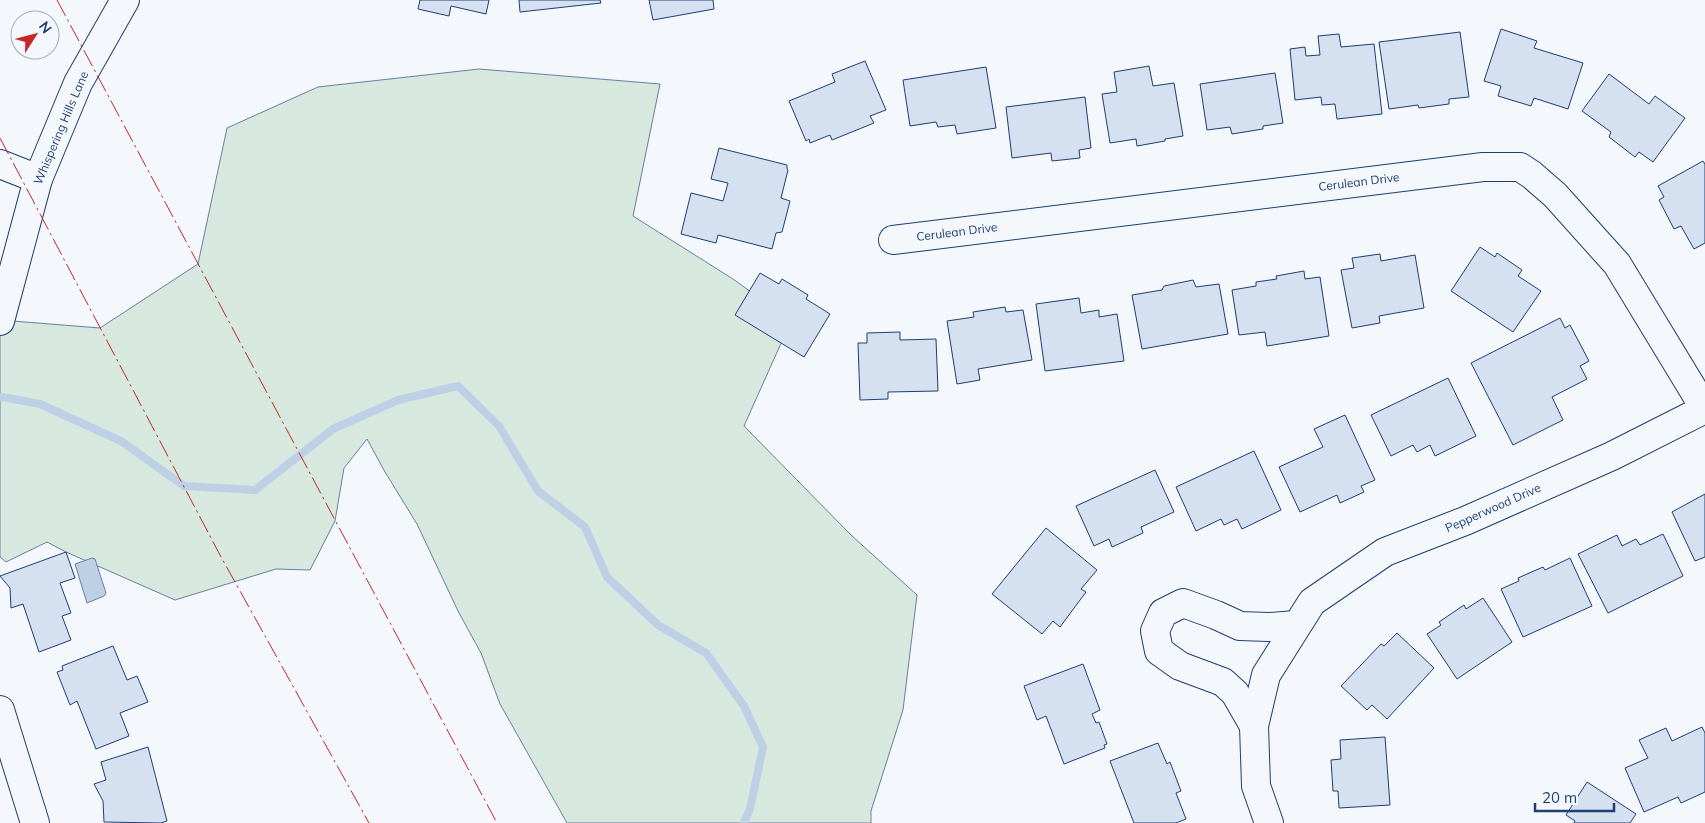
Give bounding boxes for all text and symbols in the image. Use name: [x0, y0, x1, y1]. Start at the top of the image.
north arrow: [10, 10, 60, 60]
text: N: [35, 18, 56, 37]
street label: Whispering Hills Lane: [30, 69, 91, 187]
street label: Cerulean Drive: [1318, 169, 1400, 194]
street label: Cerulean Drive: [916, 219, 998, 244]
street label: Pepperwood Drive: [1443, 480, 1543, 535]
scale bar: [1535, 780, 1614, 812]
text: 20 m: [1542, 788, 1577, 807]

